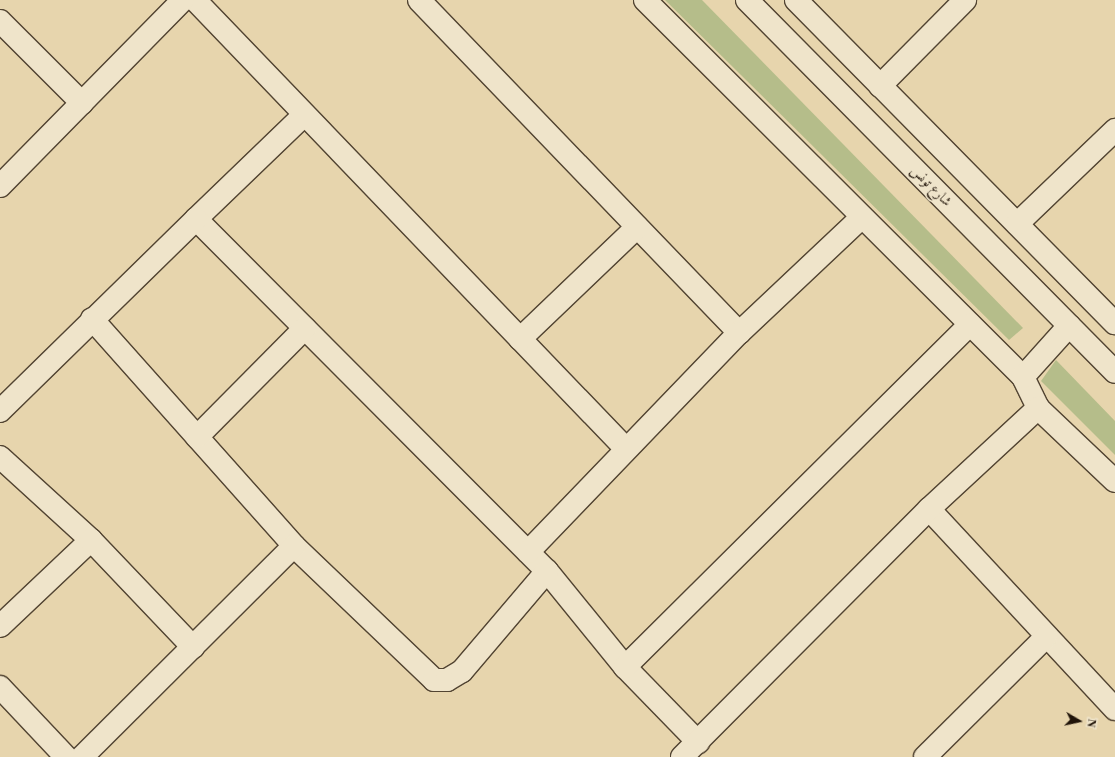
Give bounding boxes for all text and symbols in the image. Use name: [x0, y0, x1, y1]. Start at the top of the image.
street label: شارع تونس: [907, 162, 955, 210]
north arrow: [1059, 701, 1099, 741]
text: N: [1083, 717, 1098, 728]

